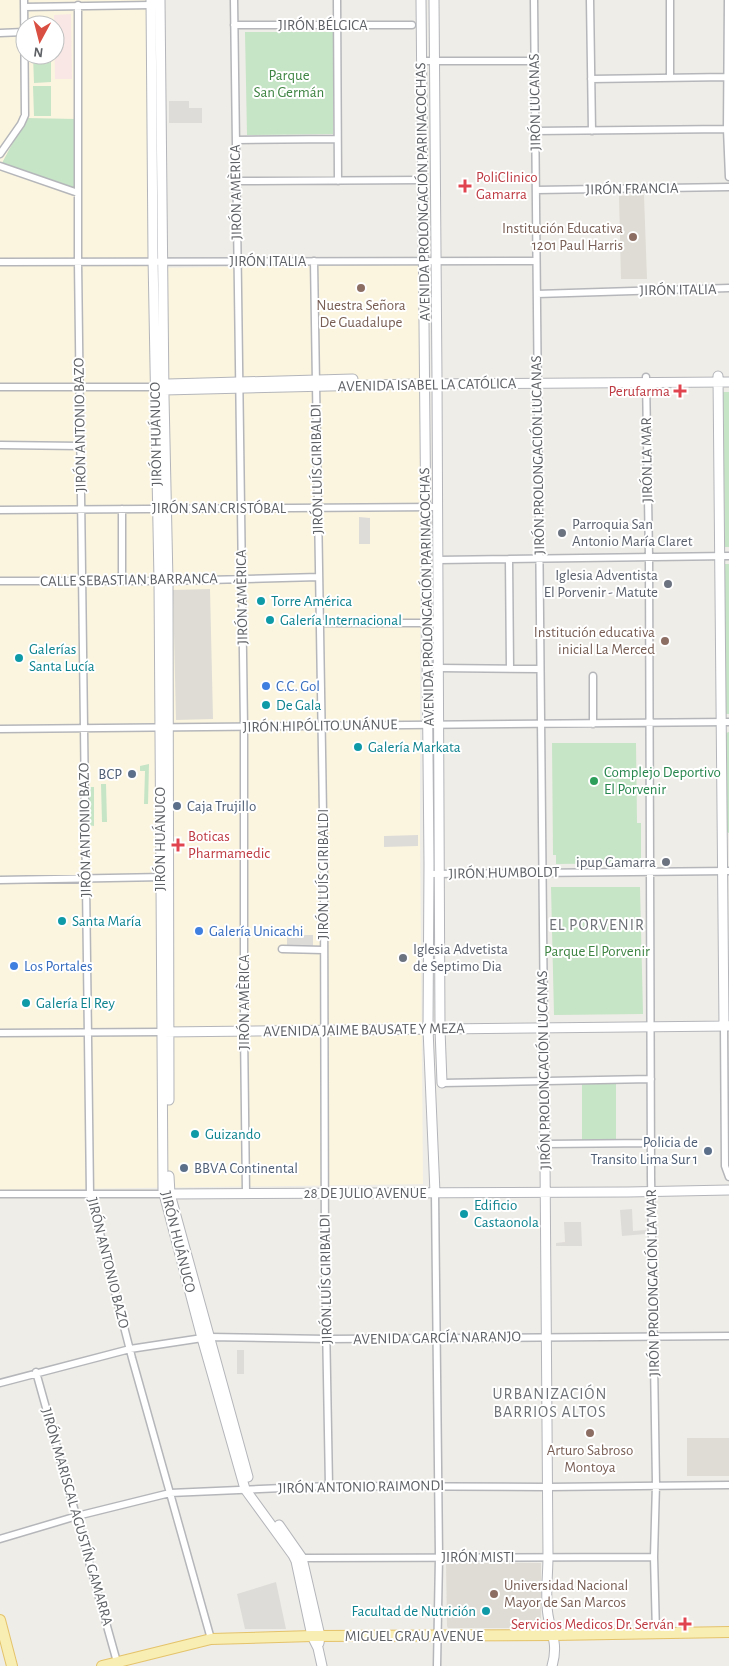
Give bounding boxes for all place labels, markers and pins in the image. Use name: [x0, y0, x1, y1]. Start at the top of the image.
place label: PoliClinico Gamarra: [476, 170, 538, 202]
marker: PoliClinico Gamarra: [458, 179, 472, 193]
place label: Institución Educativa 1201 Paul Harris: [502, 221, 623, 253]
marker: Institución Educativa 1201 Paul Harris: [627, 231, 639, 243]
marker: Nuestra Señora De Guadalupe: [355, 282, 367, 294]
place label: Nuestra Señora De Guadalupe: [316, 298, 406, 330]
place label: Perufarma: [609, 384, 670, 399]
marker: Perufarma: [674, 385, 686, 397]
place label: Parroquia San Antonio María Claret: [572, 517, 693, 549]
marker: Parroquia San Antonio María Claret: [556, 527, 568, 539]
place label: Iglesia Adventista El Porvenir - Matute: [544, 568, 658, 600]
marker: Iglesia Adventista El Porvenir - Matute: [662, 578, 674, 590]
place label: Torre América: [271, 594, 352, 609]
marker: Torre América: [255, 595, 267, 607]
place label: Galería Internacional: [280, 613, 402, 628]
marker: Galería Internacional: [264, 614, 276, 626]
place label: Institución educativa inicial La Merced: [534, 625, 655, 657]
marker: Institución educativa inicial La Merced: [659, 635, 671, 647]
place label: Galerías Santa Lucía: [29, 642, 95, 674]
marker: Galerías Santa Lucía: [13, 652, 25, 664]
place label: C.C. Gol: [276, 679, 320, 694]
marker: C.C. Gol: [260, 680, 272, 692]
place label: De Gala: [276, 698, 322, 713]
marker: De Gala: [260, 699, 272, 711]
place label: Galería Markata: [368, 740, 461, 755]
marker: Galería Markata: [352, 741, 364, 753]
place label: Complejo Deportivo El Porvenir: [604, 765, 721, 797]
place label: BCP: [98, 767, 122, 782]
marker: BCP: [126, 768, 138, 780]
marker: Complejo Deportivo El Porvenir: [588, 775, 600, 787]
place label: Caja Trujillo: [187, 799, 256, 814]
marker: Caja Trujillo: [171, 800, 183, 812]
place label: Boticas Pharmamedic: [188, 829, 270, 861]
marker: Boticas Pharmamedic: [172, 839, 184, 851]
place label: ipup Gamarra: [576, 855, 656, 870]
marker: ipup Gamarra: [660, 856, 672, 868]
place label: Santa María: [72, 914, 141, 929]
marker: Santa María: [56, 915, 68, 927]
place label: Galería Unicachi: [209, 924, 304, 939]
marker: Galería Unicachi: [193, 925, 205, 937]
place label: Iglesia Advetista de Septimo Dia: [413, 942, 508, 974]
marker: Iglesia Advetista de Septimo Dia: [397, 952, 409, 964]
place label: Los Portales: [24, 959, 93, 974]
marker: Los Portales: [8, 960, 20, 972]
place label: Galería El Rey: [36, 996, 115, 1011]
marker: Galería El Rey: [20, 997, 32, 1009]
place label: Guizando: [205, 1127, 261, 1142]
marker: Guizando: [189, 1128, 201, 1140]
place label: Policia de Transito Lima Sur 1: [590, 1135, 698, 1167]
marker: Policia de Transito Lima Sur 1: [702, 1145, 714, 1157]
place label: BBVA Continental: [194, 1161, 298, 1176]
marker: BBVA Continental: [178, 1162, 190, 1174]
place label: Edificio Castaonola: [474, 1198, 539, 1230]
marker: Edificio Castaonola: [458, 1208, 470, 1220]
marker: Arturo Sabroso Montoya: [584, 1427, 596, 1439]
place label: Arturo Sabroso Montoya: [547, 1443, 633, 1475]
place label: Universidad Nacional Mayor de San Marcos: [504, 1578, 628, 1610]
marker: Universidad Nacional Mayor de San Marcos: [488, 1588, 500, 1600]
place label: Facultad de Nutrición: [351, 1604, 476, 1619]
marker: Facultad de Nutrición: [480, 1605, 492, 1617]
place label: Servicios Medicos Dr. Serván: [511, 1617, 674, 1632]
marker: Servicios Medicos Dr. Serván: [678, 1617, 692, 1631]

